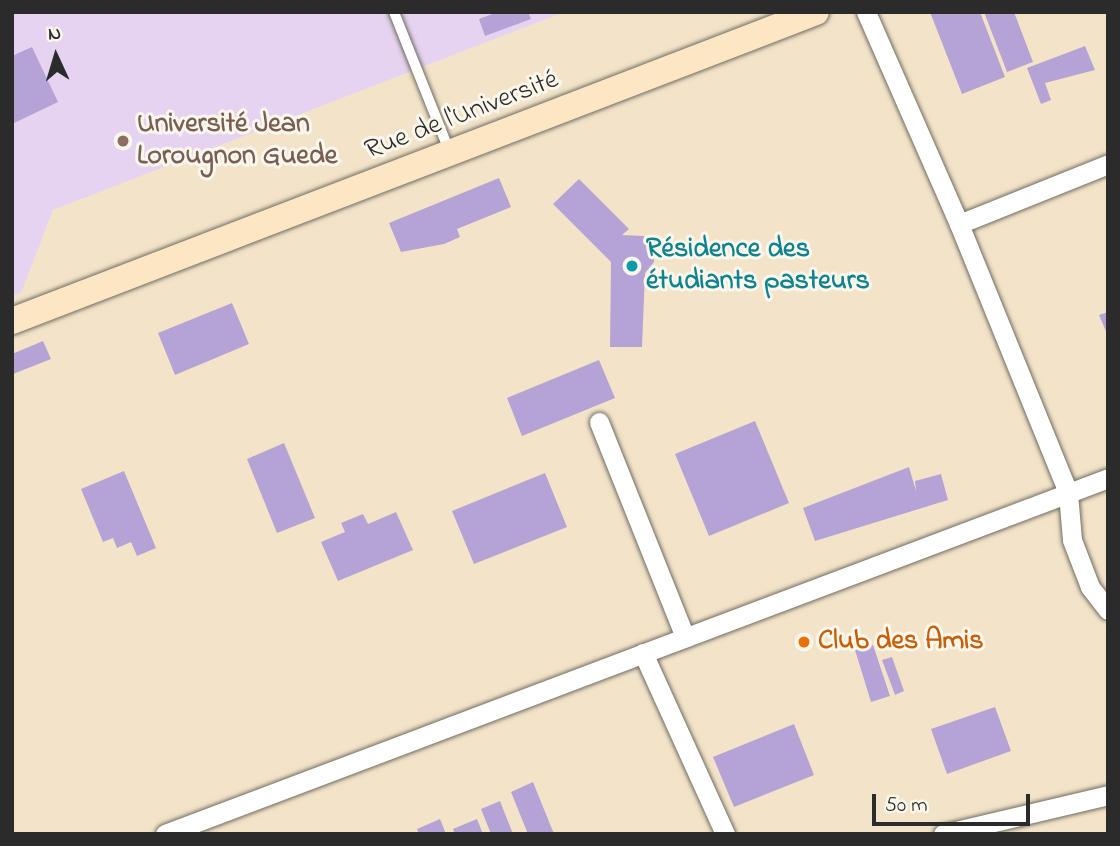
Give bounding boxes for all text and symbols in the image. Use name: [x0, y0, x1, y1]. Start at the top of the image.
north arrow: [21, 21, 91, 91]
text: N: [47, 21, 62, 48]
street label: Rue de l'Université: [361, 64, 563, 168]
place label: Université Jean Lorougnon Guede: [137, 108, 337, 174]
marker: Université Jean Lorougnon Guede: [115, 133, 131, 149]
place label: Résidence des étudiants pasteurs: [646, 233, 870, 299]
marker: Résidence des étudiants pasteurs: [624, 258, 640, 274]
place label: Club des Amis: [818, 625, 984, 659]
marker: Club des Amis: [796, 634, 812, 650]
scale bar: [875, 780, 1032, 824]
text: 50 m: [885, 791, 928, 821]

